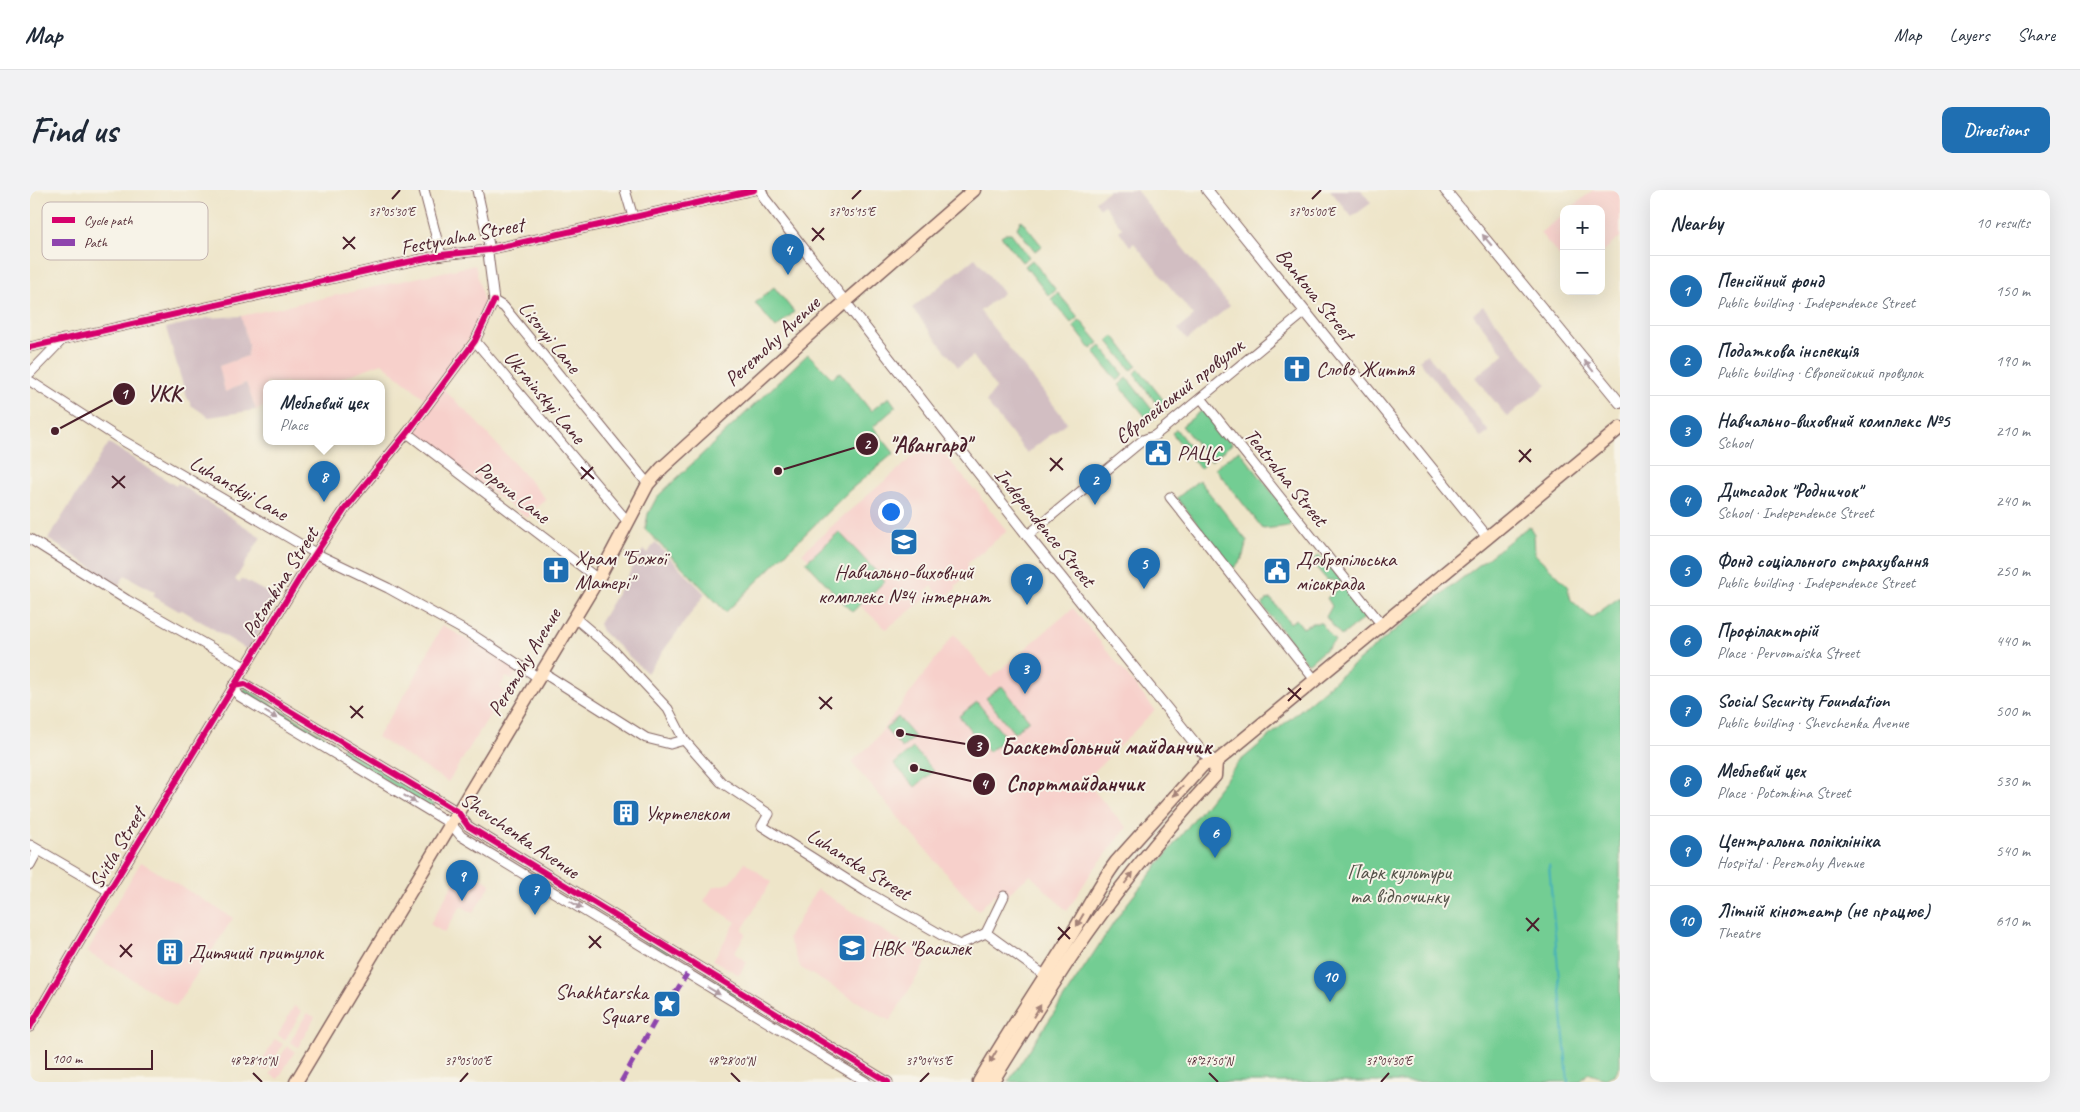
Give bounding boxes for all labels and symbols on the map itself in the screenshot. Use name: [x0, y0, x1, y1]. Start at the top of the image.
legend: [42, 202, 208, 260]
text: 37°05'30"E: [369, 204, 417, 220]
text: 37°05'15"E: [829, 204, 877, 220]
text: 37°05'00"E: [1289, 204, 1337, 220]
street label: Festyvalna Street: [398, 211, 529, 261]
text: Cycle path: [84, 212, 133, 229]
one-way arrow: [1481, 233, 1492, 246]
text: Path: [84, 234, 108, 251]
pin: 4: [772, 234, 804, 275]
street label: Bankova Street: [1270, 243, 1362, 348]
street label: Peremohy Avenue: [719, 289, 826, 392]
street label: Lisovyi Lane: [513, 296, 588, 379]
street label: Європейський провулок: [1109, 331, 1250, 449]
street label: Ukrainskyi Lane: [498, 345, 592, 450]
church icon: Слово Життя: [1282, 354, 1312, 384]
place label: Слово Життя: [1316, 356, 1416, 382]
one-way arrow: [1584, 360, 1595, 373]
callout: УКК: [112, 375, 192, 412]
text: УКК: [147, 380, 184, 408]
text: 1: [121, 385, 130, 404]
street label: Teatralna Street: [1239, 423, 1335, 533]
callout: "Авангард": [855, 426, 981, 463]
text: "Авангард": [889, 431, 976, 459]
text: 2: [864, 435, 872, 454]
public building icon: РАЦС: [1143, 438, 1173, 468]
place label: РАЦС: [1177, 440, 1223, 466]
street label: Luhanskyi Lane: [185, 450, 294, 527]
street label: Popova Lane: [471, 455, 556, 530]
pin: 8: [308, 461, 340, 502]
street label: Independence Street: [989, 462, 1102, 594]
pin: 2: [1079, 464, 1111, 505]
your location: [878, 499, 904, 525]
street label: Potomkina Street: [236, 521, 325, 642]
school or university icon: Навчально-виховний комплекс №4 інтернат: [889, 527, 919, 557]
place label: Храм "Божої Матері": [575, 545, 670, 595]
place label: Добропільська міськрада: [1296, 546, 1398, 596]
pin: 5: [1128, 548, 1160, 589]
church icon: Храм "Божої Матері": [541, 555, 571, 585]
public building icon: Добропільська міськрада: [1262, 556, 1292, 586]
place label: Навчально-виховний комплекс №4 інтернат: [818, 559, 991, 609]
pin: 1: [1011, 564, 1043, 605]
street label: Peremohy Avenue: [482, 602, 567, 721]
pin: 3: [1009, 653, 1041, 694]
one-way arrow: [265, 711, 278, 720]
callout: Баскетбольний майданчик: [965, 728, 1221, 765]
text: Баскетбольний майданчик: [1001, 733, 1214, 761]
text: 3: [975, 737, 983, 756]
callout: Спортмайданчик: [971, 765, 1154, 802]
text: Спортмайданчик: [1006, 770, 1146, 798]
text: 4: [981, 775, 990, 794]
one-way arrow: [1173, 785, 1184, 798]
street label: Shevchenka Avenue: [456, 786, 585, 885]
one-way arrow: [404, 795, 417, 804]
building icon: Укртелеком: [611, 798, 641, 828]
street label: Svitla Street: [83, 800, 153, 893]
place label: Укртелеком: [645, 800, 731, 826]
pin: 6: [1199, 817, 1231, 858]
street label: Luhanska Street: [802, 822, 917, 907]
park label: Парк культури та відпочинку: [1347, 859, 1452, 909]
pin: 9: [446, 860, 478, 901]
one-way arrow: [1124, 871, 1134, 884]
pin: 7: [519, 874, 551, 915]
one-way arrow: [570, 901, 583, 910]
one-way arrow: [1076, 913, 1085, 926]
school or university icon: НВК "Василек: [837, 933, 867, 963]
place label: НВК "Василек: [871, 935, 972, 961]
building icon: Дитячий притулок: [155, 937, 185, 967]
place label: Дитячий притулок: [189, 939, 325, 965]
pin: 10: [1314, 961, 1346, 1002]
place label: Shakhtarska Square: [555, 979, 650, 1029]
one-way arrow: [708, 986, 721, 995]
place icon: Shakhtarska Square: [652, 989, 682, 1019]
one-way arrow: [1032, 1005, 1041, 1018]
scale bar: [45, 1047, 152, 1070]
one-way arrow: [989, 1050, 998, 1064]
text: 48°28'10"N: [229, 1053, 278, 1069]
text: 37°05'00"E: [445, 1053, 493, 1069]
text: 48°28'00"N: [707, 1053, 756, 1069]
text: 37°04'45"E: [906, 1053, 954, 1069]
text: 48°27'50"N: [1185, 1053, 1234, 1069]
text: 37°04'30"E: [1366, 1053, 1414, 1069]

